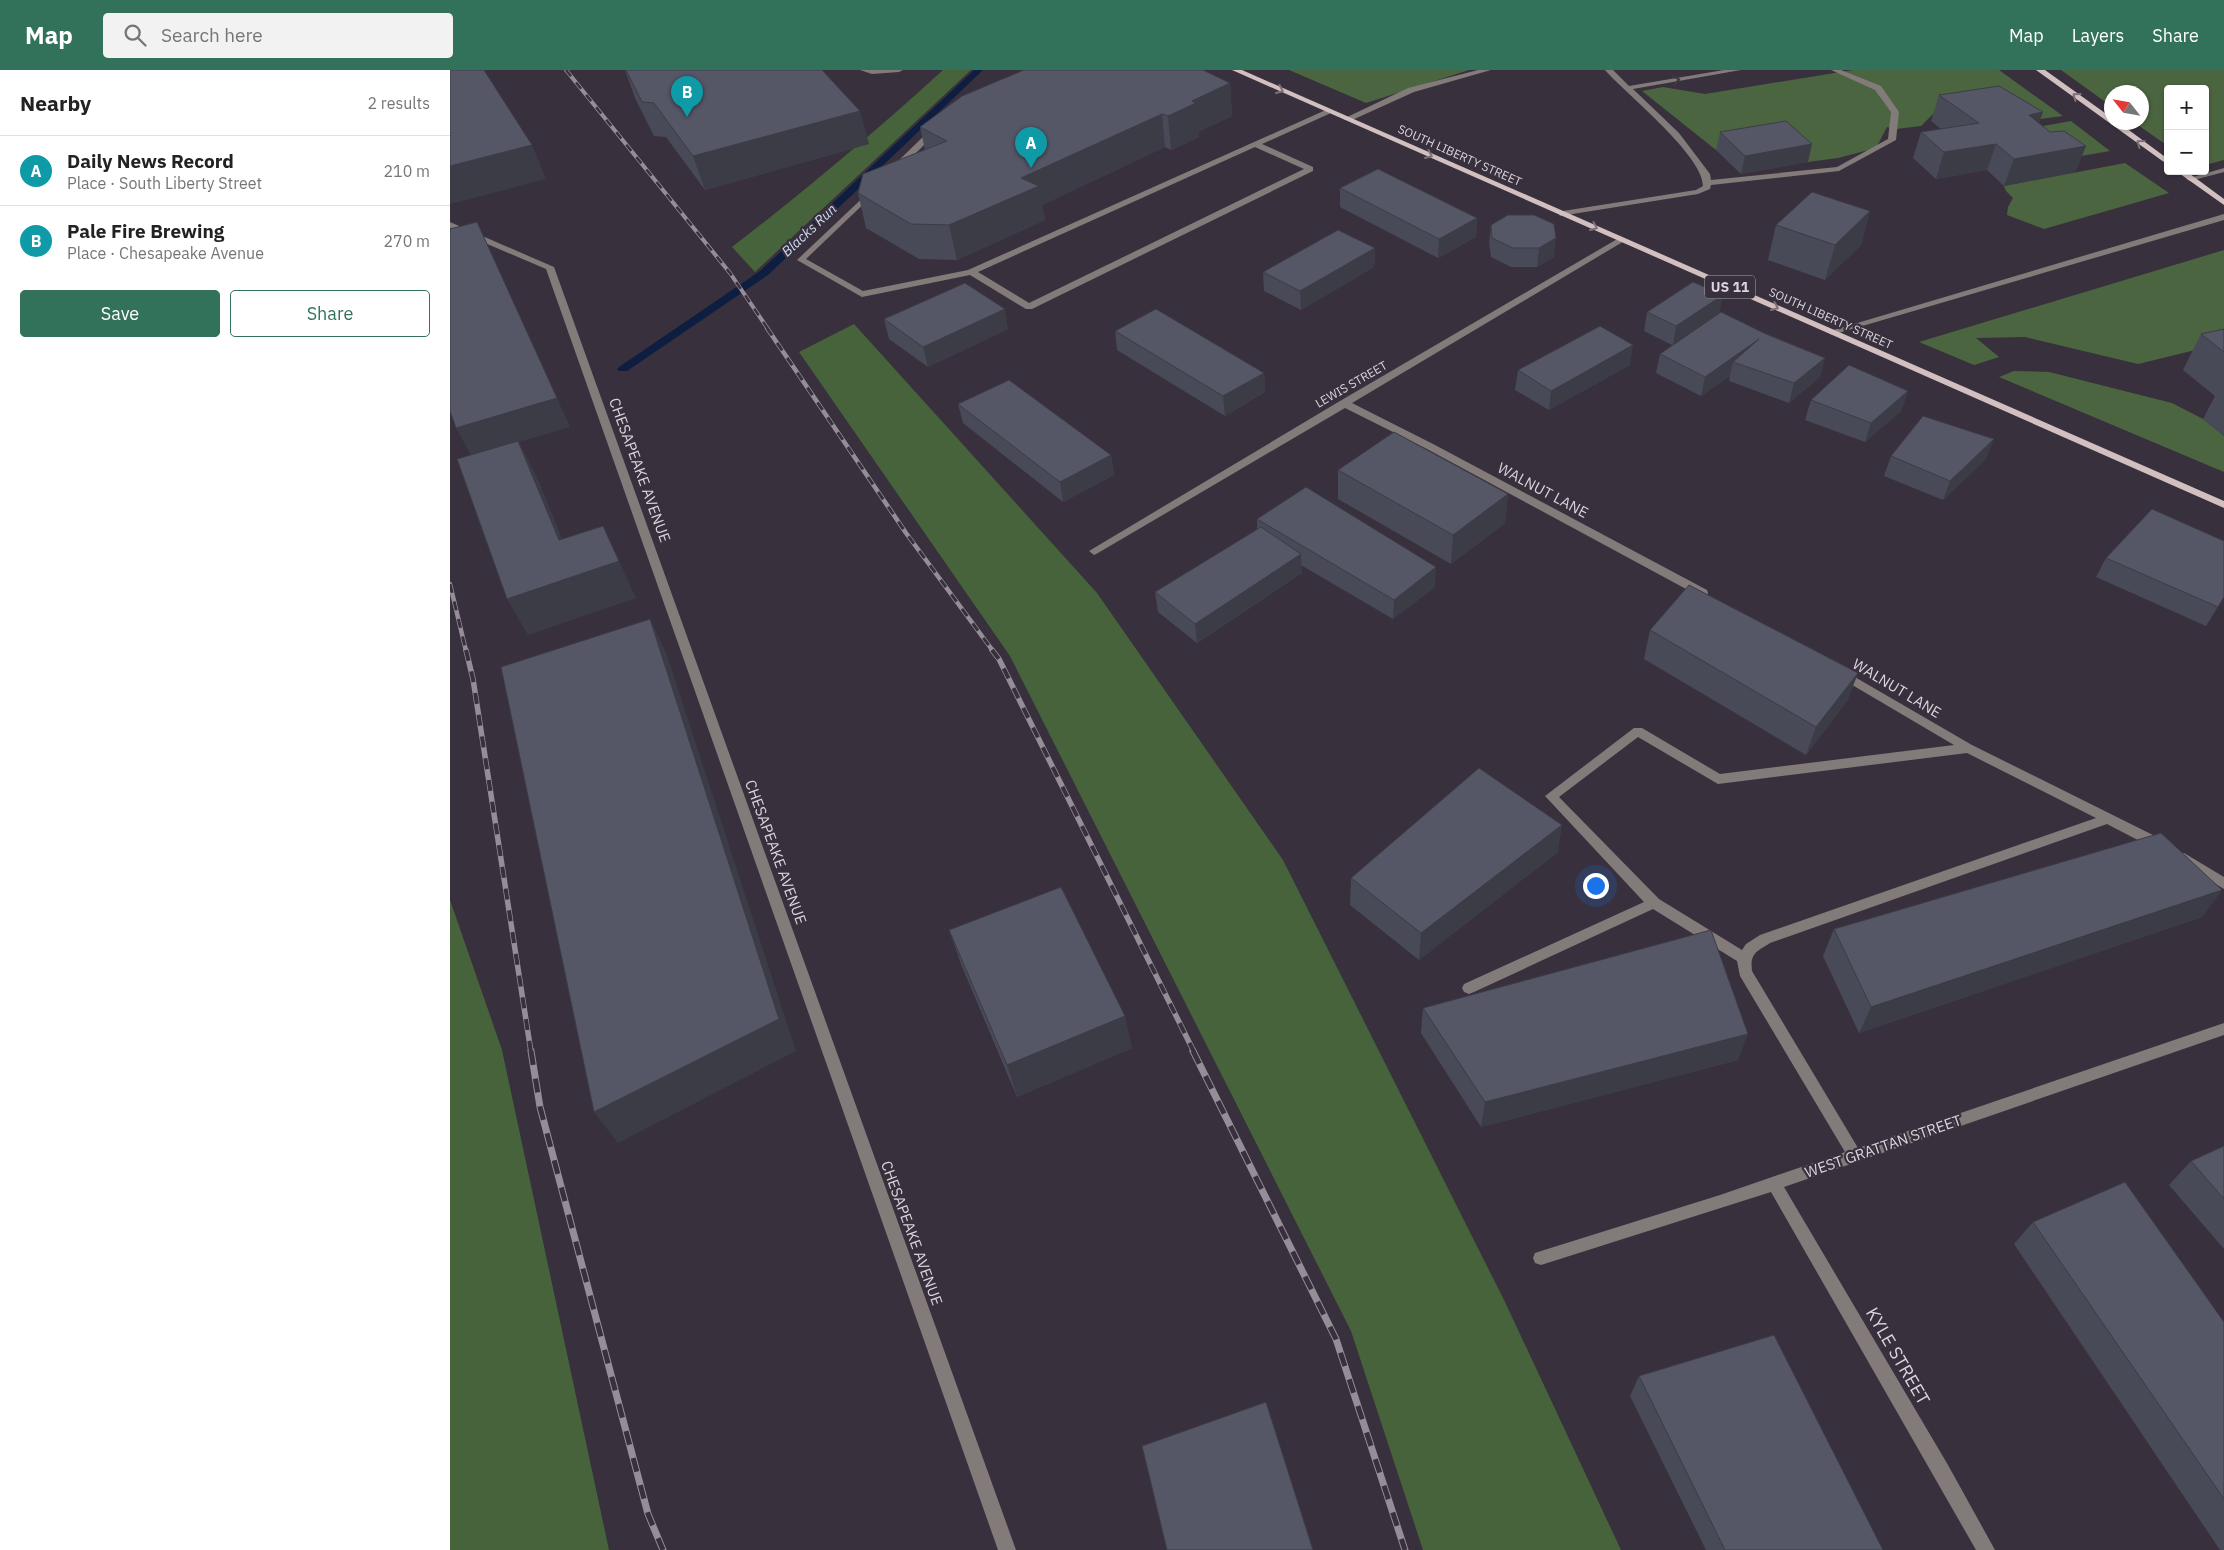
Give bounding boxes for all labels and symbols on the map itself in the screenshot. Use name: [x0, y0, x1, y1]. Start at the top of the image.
pin: B: [671, 76, 703, 117]
one-way arrow: [1672, 76, 1680, 86]
one-way arrow: [1275, 83, 1284, 94]
north arrow: [2104, 85, 2149, 130]
one-way arrow: [2072, 93, 2082, 102]
street label: SOUTH LIBERTY STREET: [1396, 121, 1524, 189]
pin: A: [1015, 127, 1047, 168]
one-way arrow: [2137, 140, 2146, 148]
one-way arrow: [1424, 148, 1433, 159]
water label: Blacks Run: [778, 200, 840, 260]
one-way arrow: [1589, 221, 1598, 232]
road number: US 11: [1705, 276, 1755, 298]
street label: SOUTH LIBERTY STREET: [1767, 284, 1895, 352]
one-way arrow: [1770, 300, 1779, 311]
street label: LEWIS STREET: [1312, 357, 1390, 411]
street label: CHESAPEAKE AVENUE: [605, 395, 675, 545]
street label: WALNUT LANE: [1494, 458, 1592, 522]
street label: WALNUT LANE: [1849, 654, 1945, 722]
street label: CHESAPEAKE AVENUE: [741, 777, 811, 927]
your location: [1583, 873, 1609, 899]
street label: WEST GRATTAN STREET: [1802, 1110, 1964, 1182]
street label: CHESAPEAKE AVENUE: [877, 1158, 947, 1308]
street label: KYLE STREET: [1861, 1303, 1935, 1409]

